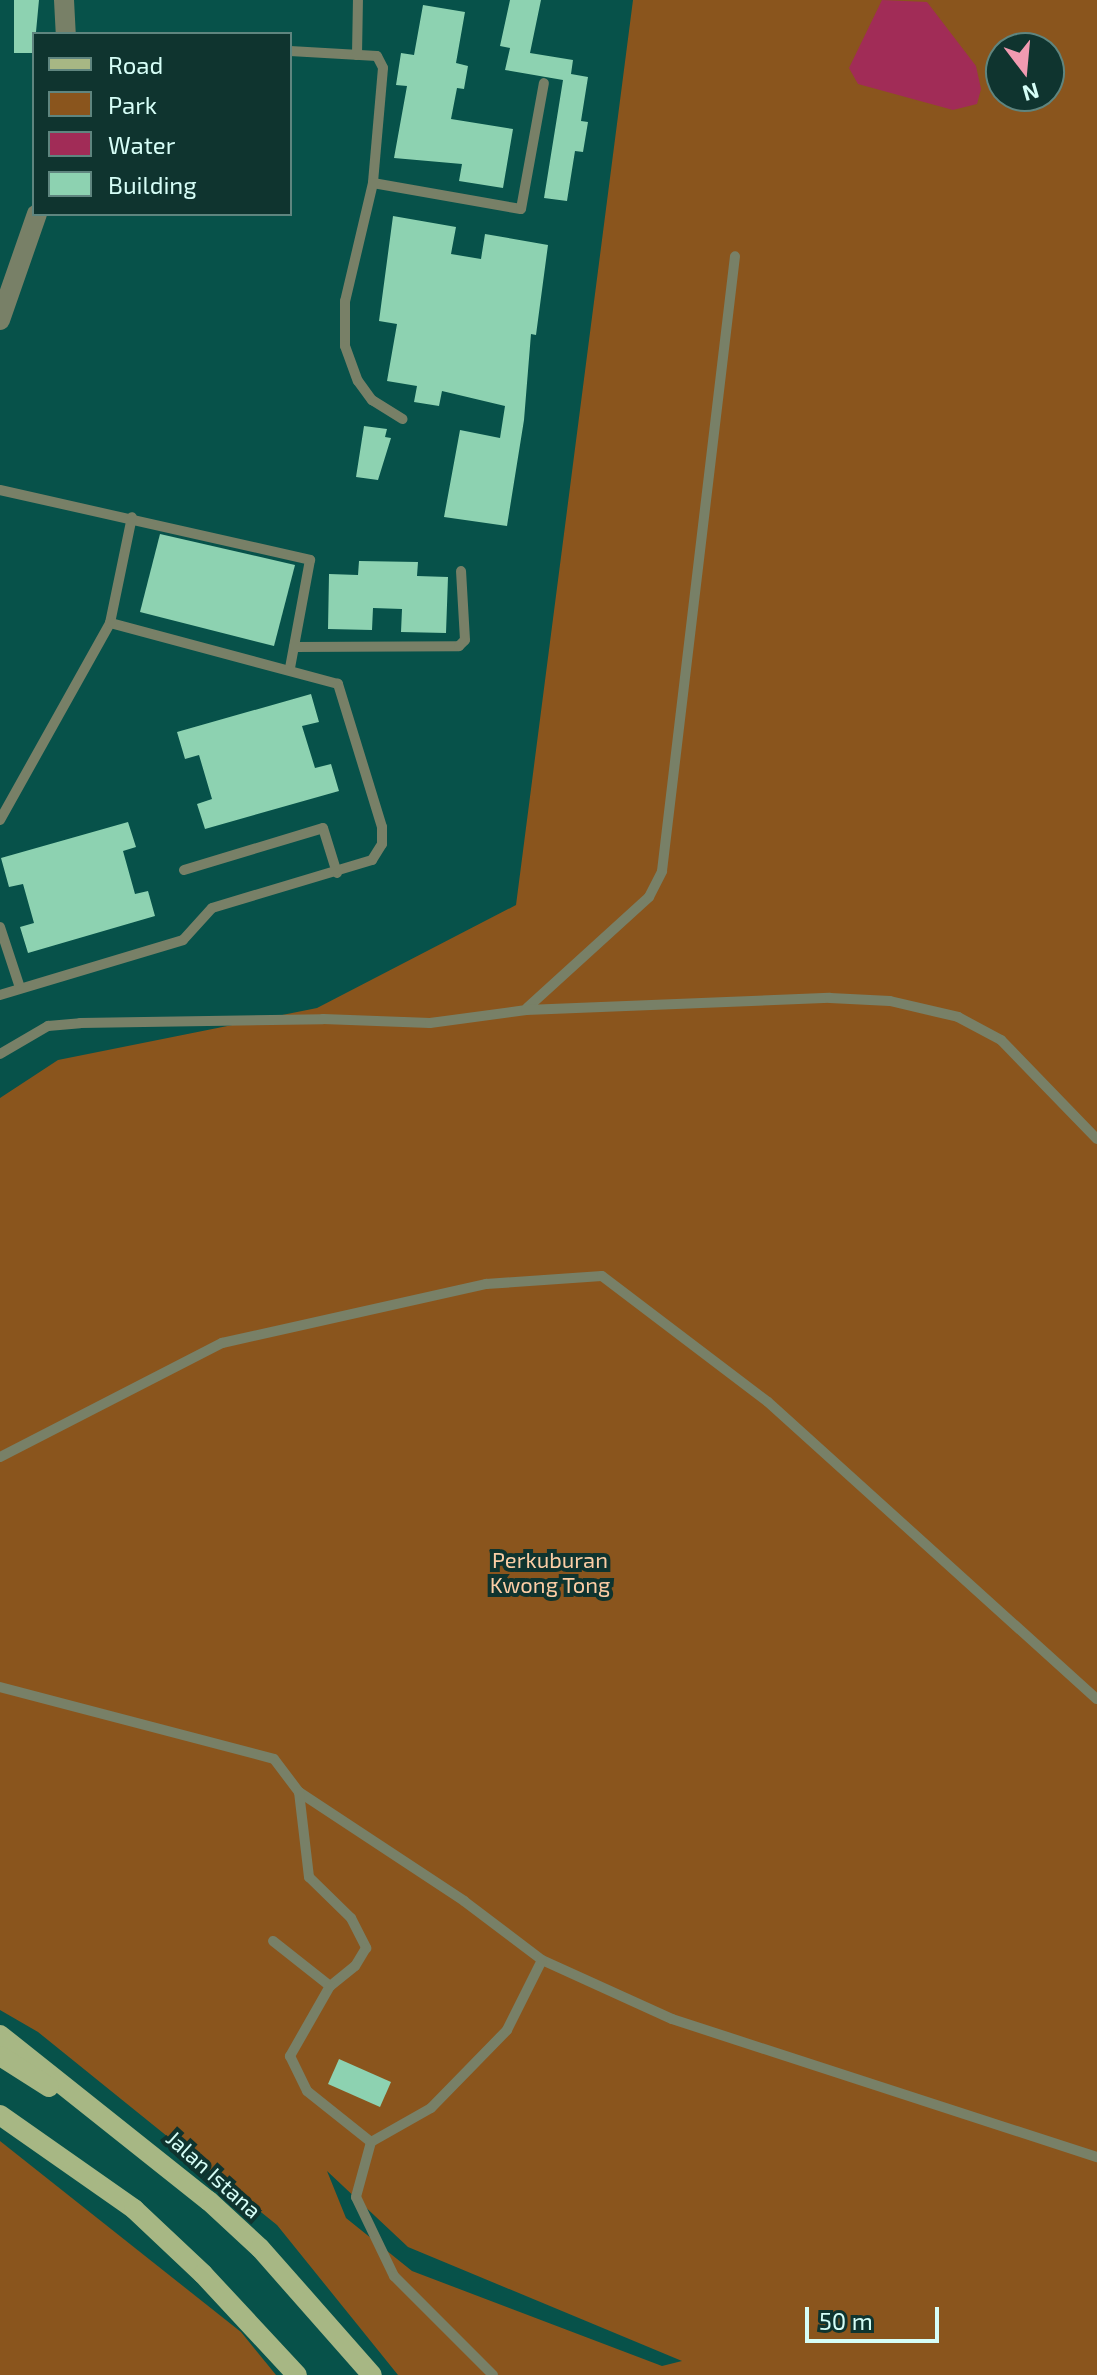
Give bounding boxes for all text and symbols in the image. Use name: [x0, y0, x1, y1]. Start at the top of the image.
legend: [32, 32, 292, 216]
north arrow: [985, 32, 1065, 112]
text: Road: [108, 50, 163, 79]
text: N: [1020, 78, 1042, 108]
text: Park: [108, 90, 157, 119]
text: Water: [108, 130, 175, 159]
text: Building: [108, 170, 197, 199]
park label: Perkuburan Kwong Tong: [490, 1546, 610, 1598]
street label: Jalan Istana: [161, 2125, 267, 2223]
scale bar: [809, 2291, 943, 2341]
text: 50 m: [819, 2306, 873, 2335]

